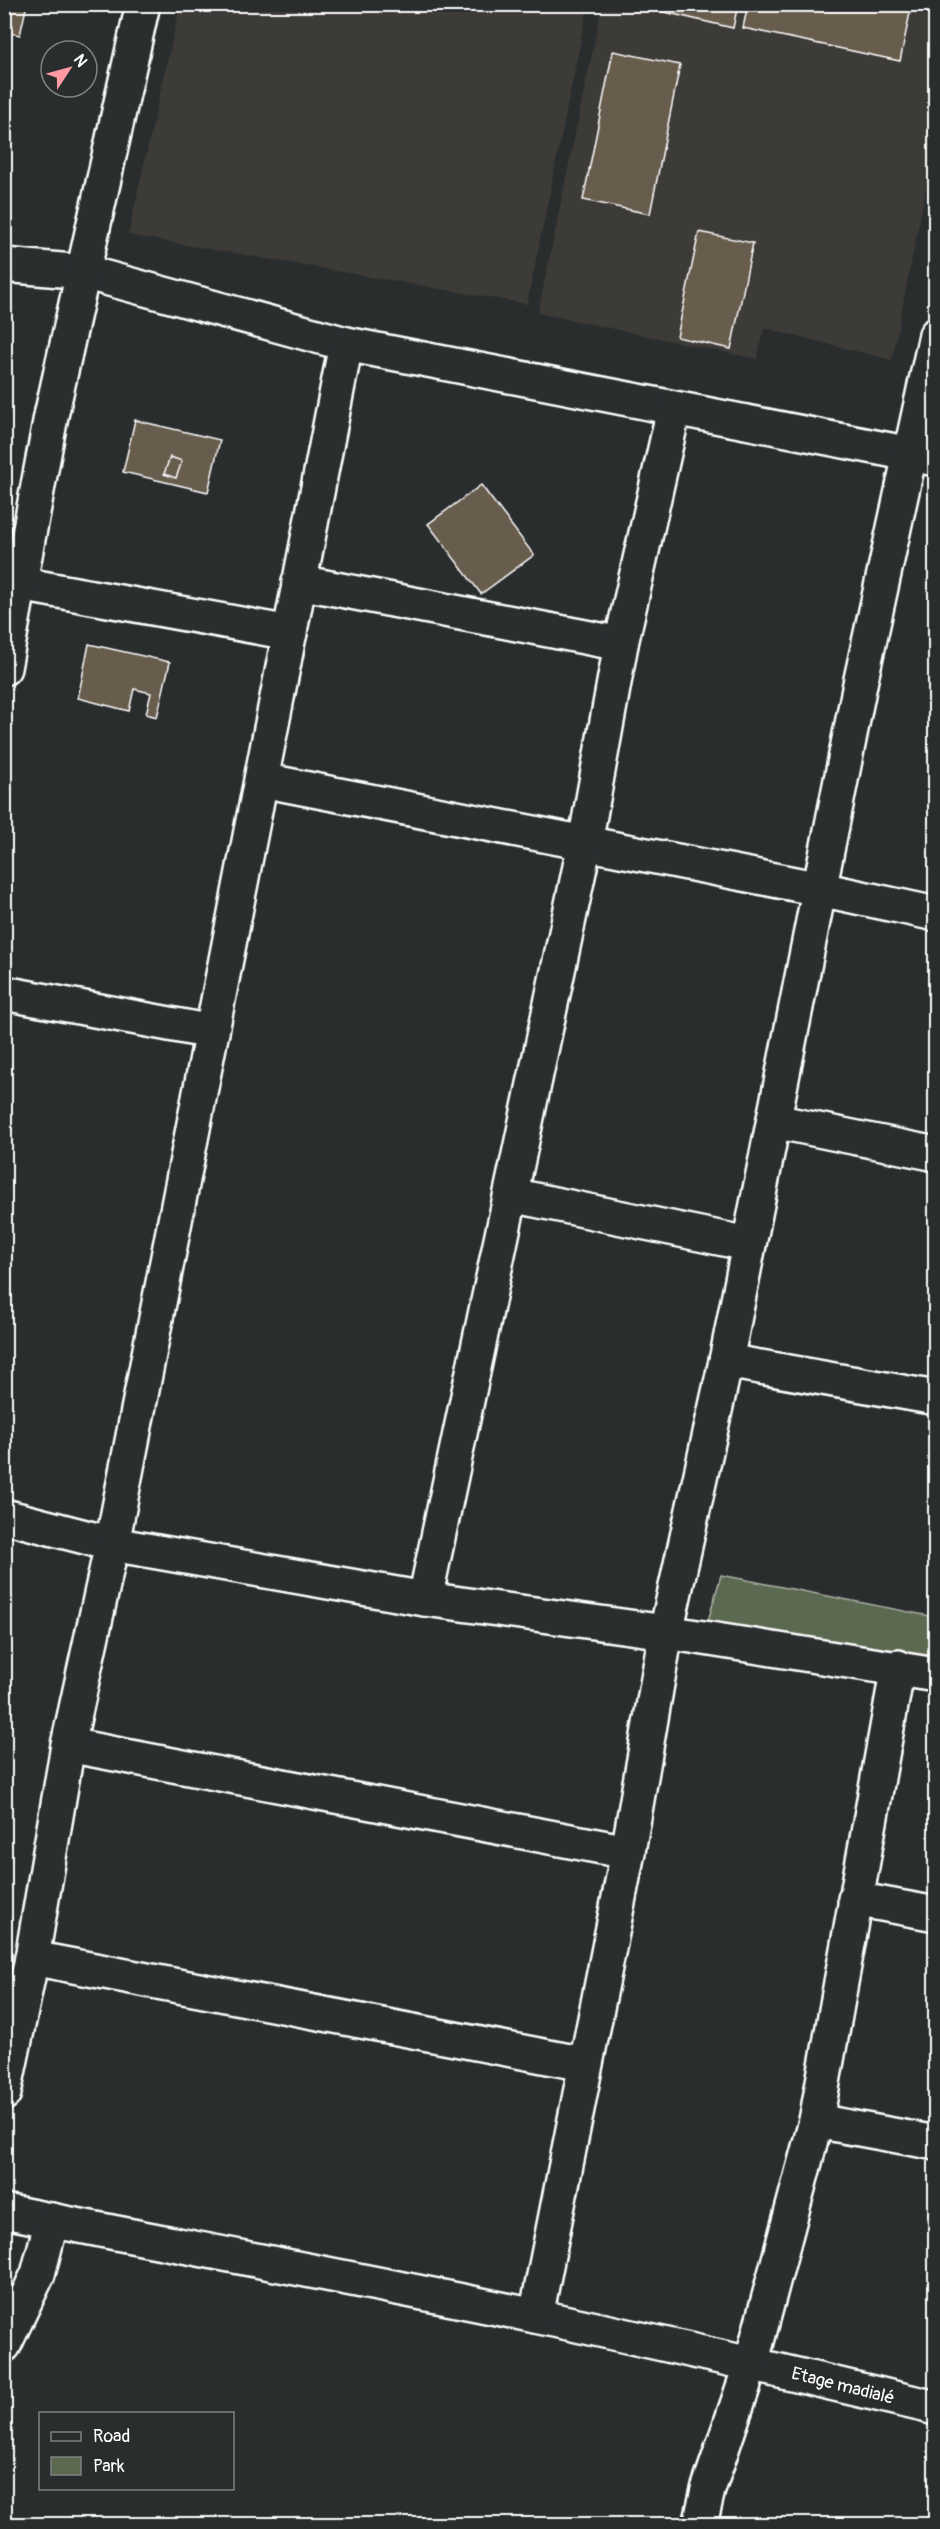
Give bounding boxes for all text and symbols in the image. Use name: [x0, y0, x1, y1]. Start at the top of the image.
north arrow: [39, 39, 99, 99]
text: N: [69, 51, 92, 71]
street label: Etage madialé: [789, 2362, 897, 2410]
legend: [39, 2412, 234, 2490]
text: Road: [93, 2425, 130, 2448]
text: Park: [93, 2455, 125, 2478]

